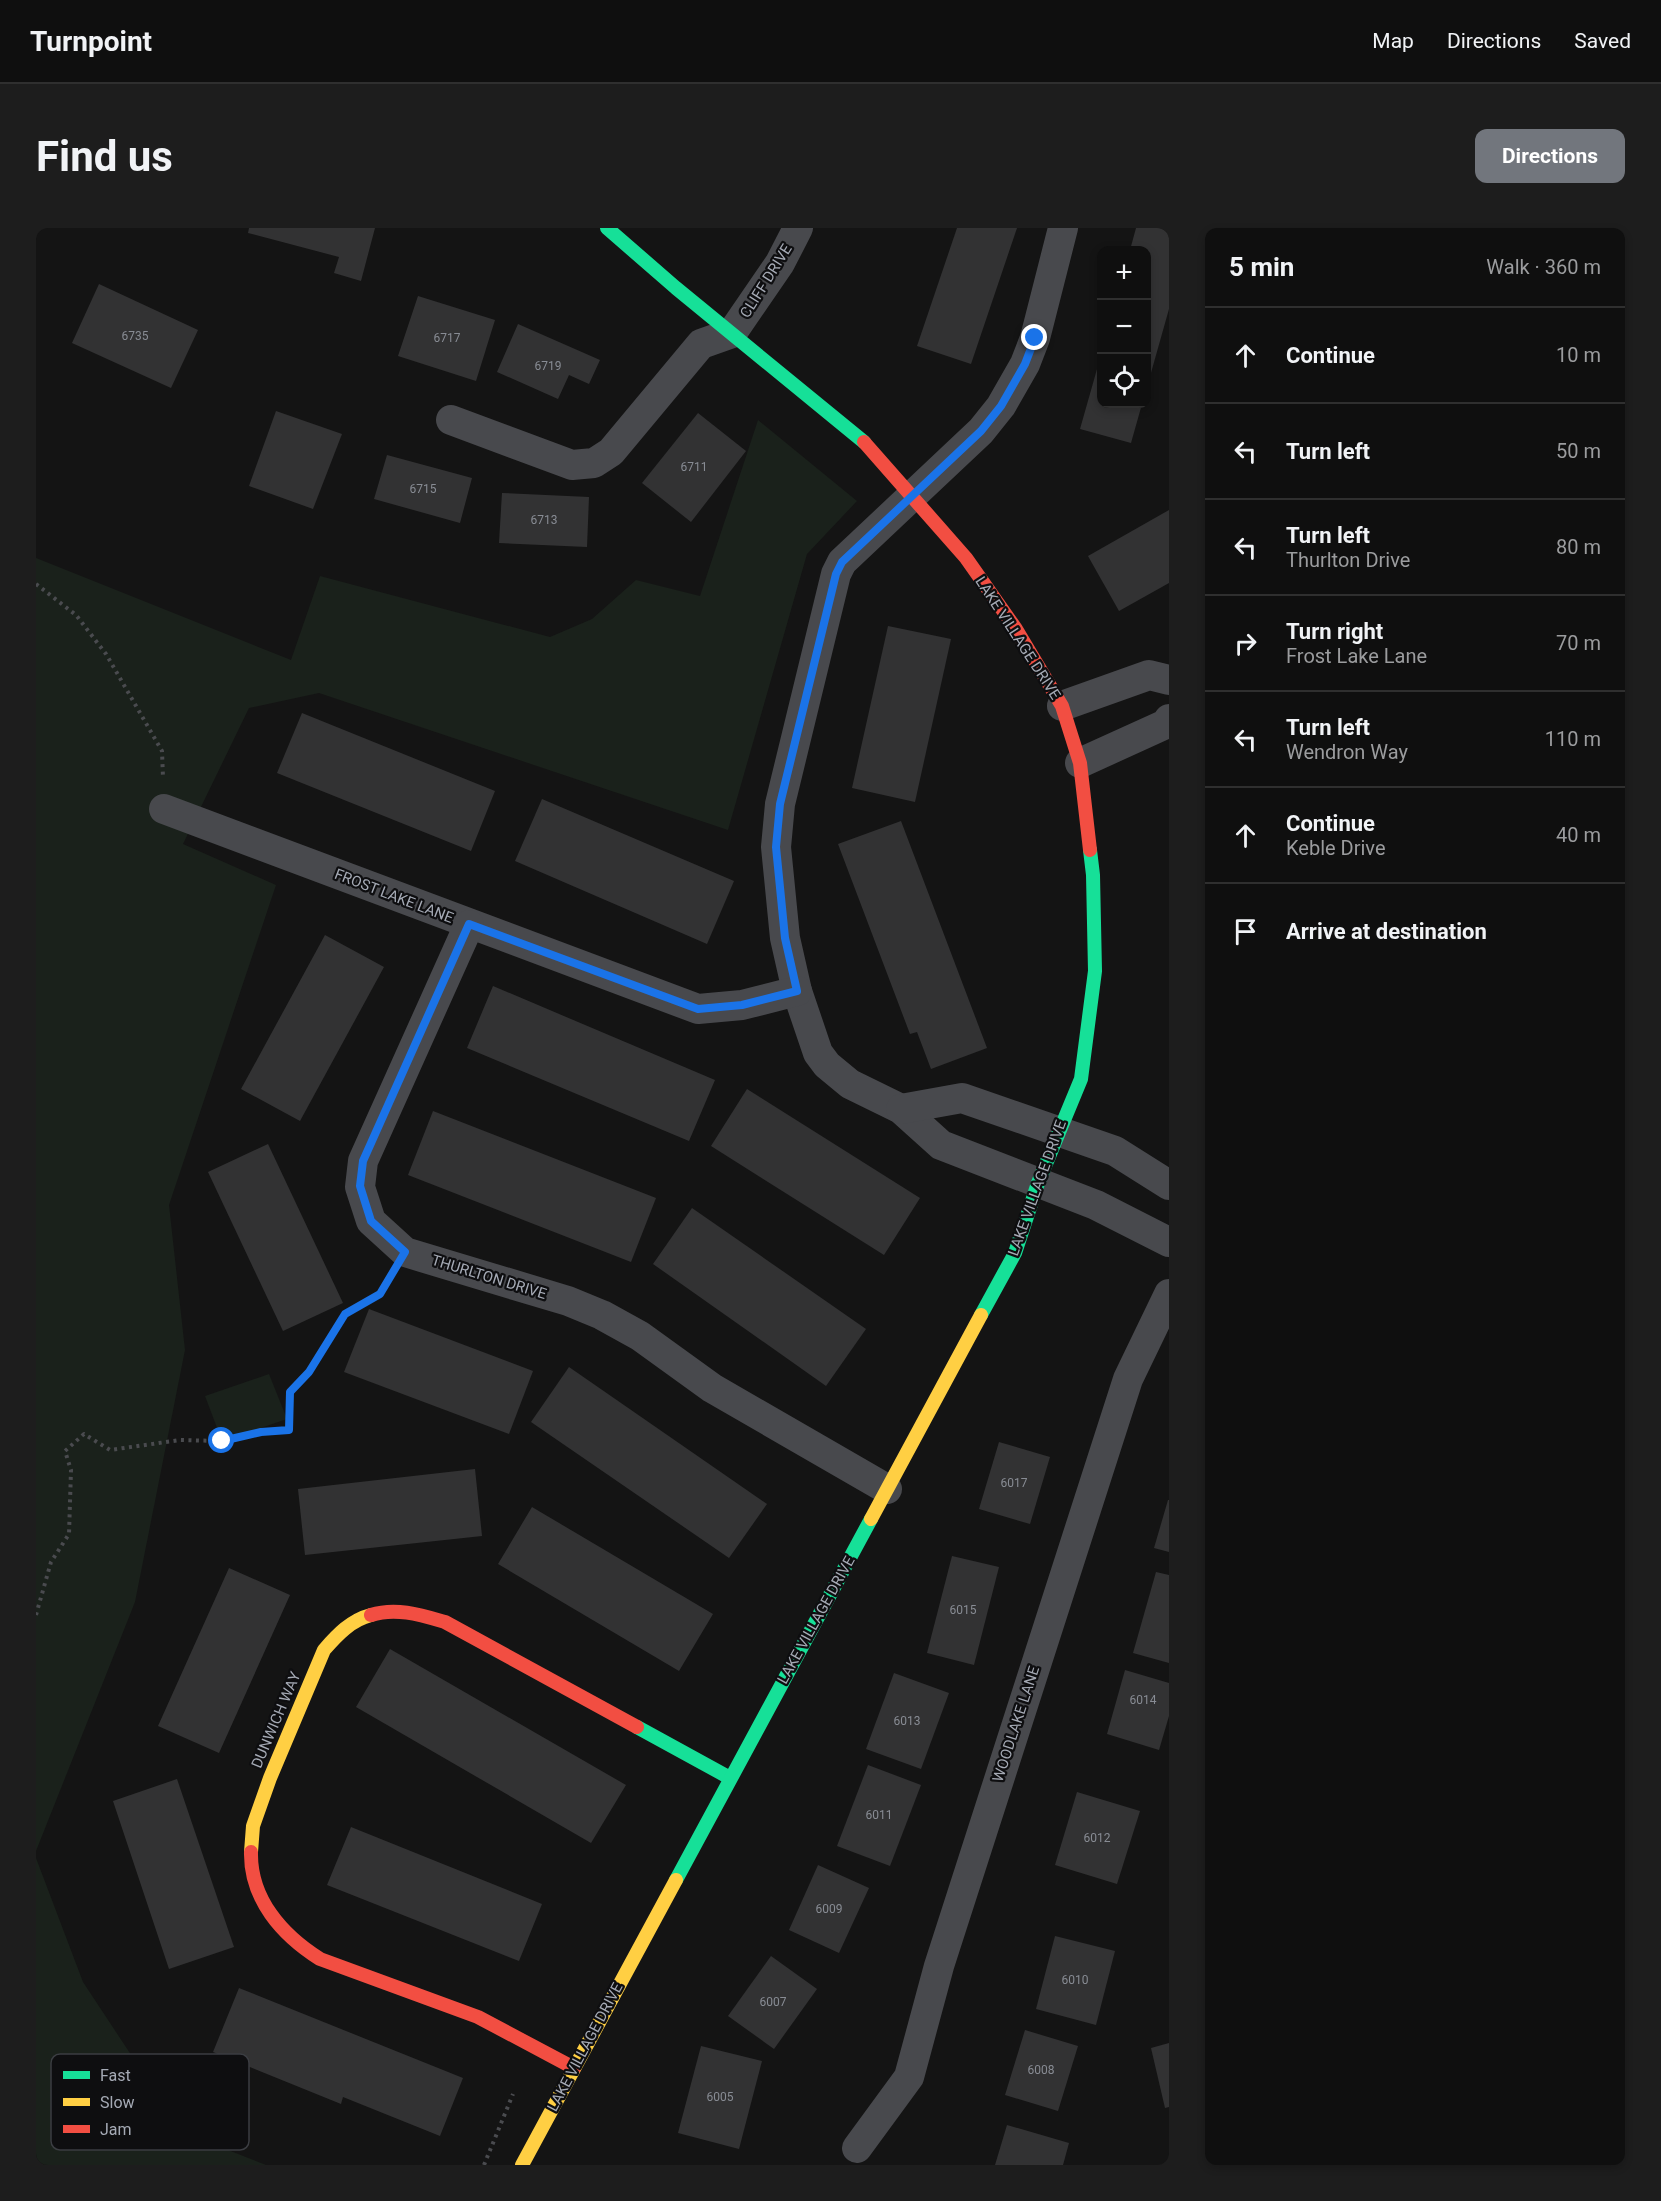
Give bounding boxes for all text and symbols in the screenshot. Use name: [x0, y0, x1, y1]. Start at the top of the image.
text: Turnpoint: [30, 25, 152, 58]
text: Map: [1372, 29, 1414, 53]
text: Directions: [1447, 29, 1541, 53]
text: Saved: [1574, 29, 1631, 53]
button: Directions: [1475, 129, 1625, 183]
text: Find us: [36, 132, 173, 181]
street label: CLIFF DRIVE: [736, 240, 796, 321]
map controls: [1097, 246, 1151, 408]
button: +: [1097, 246, 1151, 300]
text: 5 min: [1229, 252, 1294, 282]
text: Walk · 360 m: [1486, 255, 1601, 279]
button: −: [1097, 300, 1151, 354]
route end: [1021, 324, 1047, 350]
house number: 6735: [122, 329, 149, 343]
house number: 6717: [434, 331, 461, 345]
icon: ahead: [1229, 339, 1262, 372]
text: Continue: [1286, 343, 1375, 368]
text: 10 m: [1556, 343, 1601, 367]
button: locate: [1097, 354, 1151, 408]
house number: 6719: [535, 359, 561, 373]
icon: left: [1229, 435, 1262, 468]
text: Turn left: [1286, 439, 1370, 464]
text: 50 m: [1556, 439, 1601, 463]
house number: 6711: [681, 460, 707, 474]
house number: 6715: [410, 482, 437, 496]
house number: 6713: [531, 513, 557, 527]
text: Turn left: [1286, 523, 1370, 548]
icon: left: [1229, 531, 1262, 564]
text: 80 m: [1556, 535, 1601, 559]
text: Thurlton Drive: [1286, 548, 1410, 572]
street label: LAKE VILLAGE DRIVE: [972, 573, 1065, 703]
text: Turn right: [1286, 619, 1383, 644]
icon: right: [1229, 627, 1262, 660]
text: 70 m: [1556, 631, 1601, 655]
text: Frost Lake Lane: [1286, 644, 1427, 668]
text: Turn left: [1286, 715, 1370, 740]
icon: left: [1229, 723, 1262, 756]
text: 110 m: [1545, 727, 1601, 751]
text: Wendron Way: [1286, 740, 1408, 764]
text: Continue: [1286, 811, 1375, 836]
icon: ahead: [1229, 819, 1262, 852]
text: 40 m: [1556, 823, 1601, 847]
text: Keble Drive: [1286, 836, 1386, 860]
street label: FROST LAKE LANE: [332, 865, 456, 927]
icon: arrive: [1229, 915, 1262, 948]
text: Arrive at destination: [1286, 919, 1487, 944]
street label: LAKE VILLAGE DRIVE: [1004, 1117, 1070, 1258]
street label: THURLTON DRIVE: [429, 1251, 549, 1303]
route start: [208, 1427, 234, 1453]
house number: 6017: [1001, 1476, 1028, 1490]
street label: LAKE VILLAGE DRIVE: [773, 1553, 859, 1687]
house number: 6015: [950, 1603, 977, 1617]
street label: WOODLAKE LANE: [989, 1663, 1043, 1784]
street label: DUNWICH WAY: [248, 1669, 304, 1771]
house number: 6014: [1130, 1693, 1157, 1707]
house number: 6013: [894, 1714, 920, 1728]
house number: 6011: [866, 1808, 892, 1822]
house number: 6012: [1084, 1831, 1111, 1845]
house number: 6009: [816, 1902, 842, 1916]
house number: 6010: [1062, 1973, 1089, 1987]
street label: LAKE VILLAGE DRIVE: [543, 1979, 627, 2114]
house number: 6007: [760, 1995, 787, 2009]
legend: [51, 2054, 249, 2150]
house number: 6008: [1028, 2063, 1055, 2077]
text: Fast: [100, 2066, 131, 2085]
house number: 6005: [707, 2090, 734, 2104]
text: Slow: [100, 2093, 135, 2112]
text: Jam: [100, 2120, 132, 2139]

